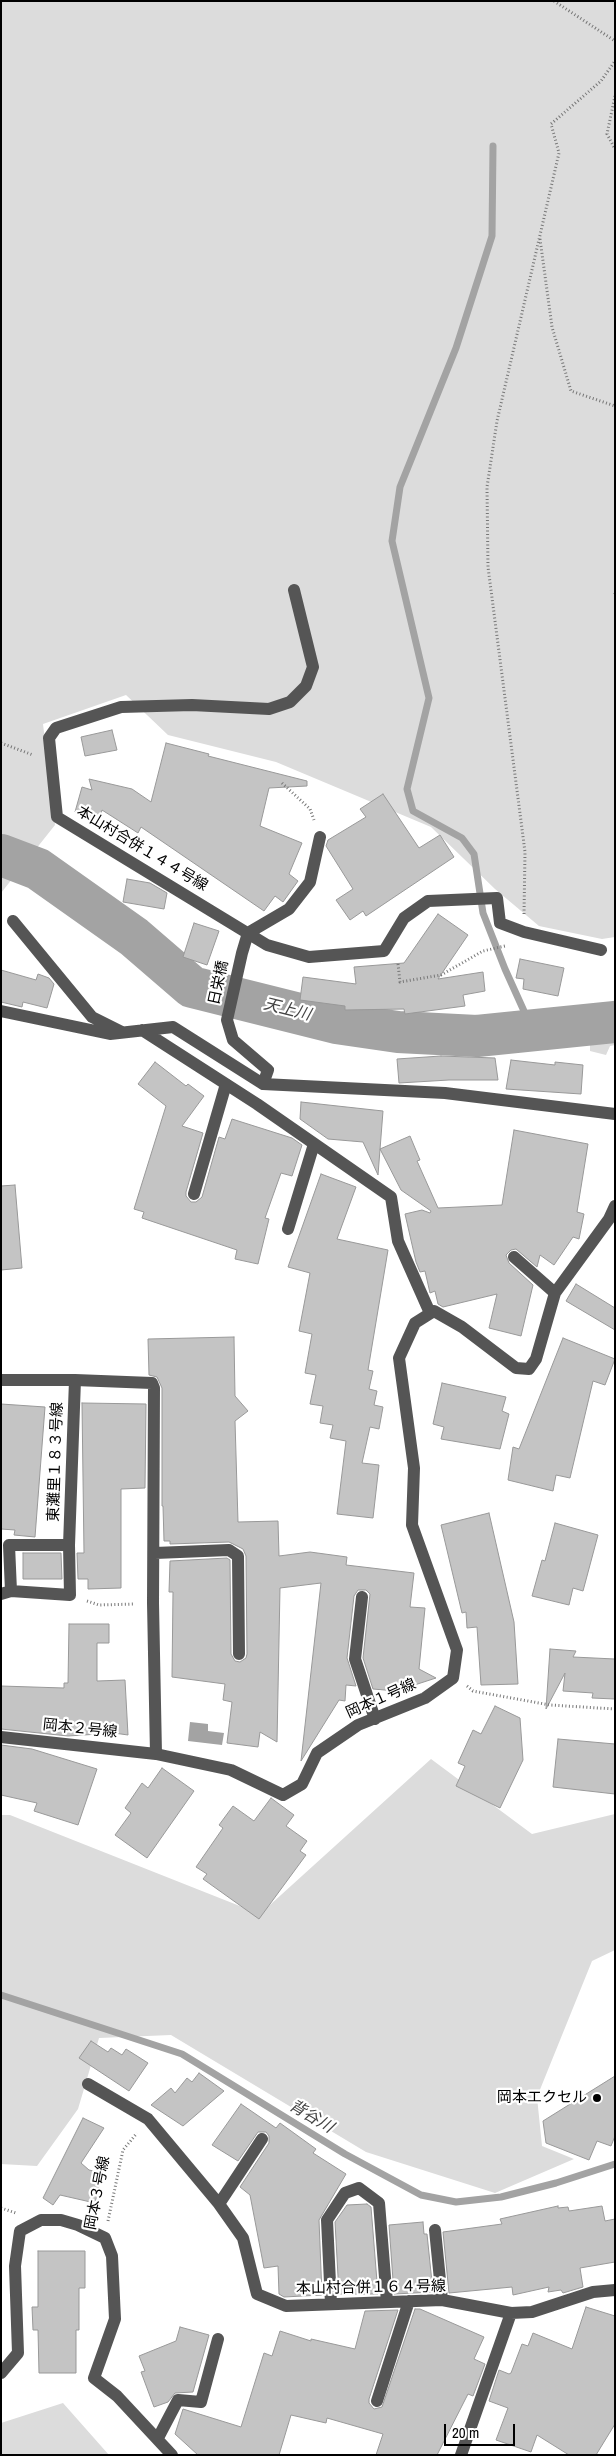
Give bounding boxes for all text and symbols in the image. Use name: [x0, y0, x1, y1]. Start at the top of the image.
street label: 本山村合併１４４号線: [73, 803, 211, 895]
street label: 日栄橋: [206, 959, 232, 1007]
water label: 天上川: [261, 995, 313, 1025]
street label: 東灘里１８３号線: [45, 1402, 67, 1522]
street label: 岡本１号線: [343, 1676, 419, 1722]
street label: 岡本２号線: [42, 1716, 118, 1742]
place label: 岡本エクセル: [497, 2089, 587, 2107]
marker: 岡本エクセル: [591, 2092, 603, 2104]
water label: 背谷川: [285, 2096, 337, 2138]
street label: 岡本３号線: [82, 2154, 114, 2232]
street label: 本山村合併１６４号線: [296, 2278, 446, 2298]
scale bar: [446, 2414, 517, 2446]
text: 20 m: [452, 2422, 479, 2443]

